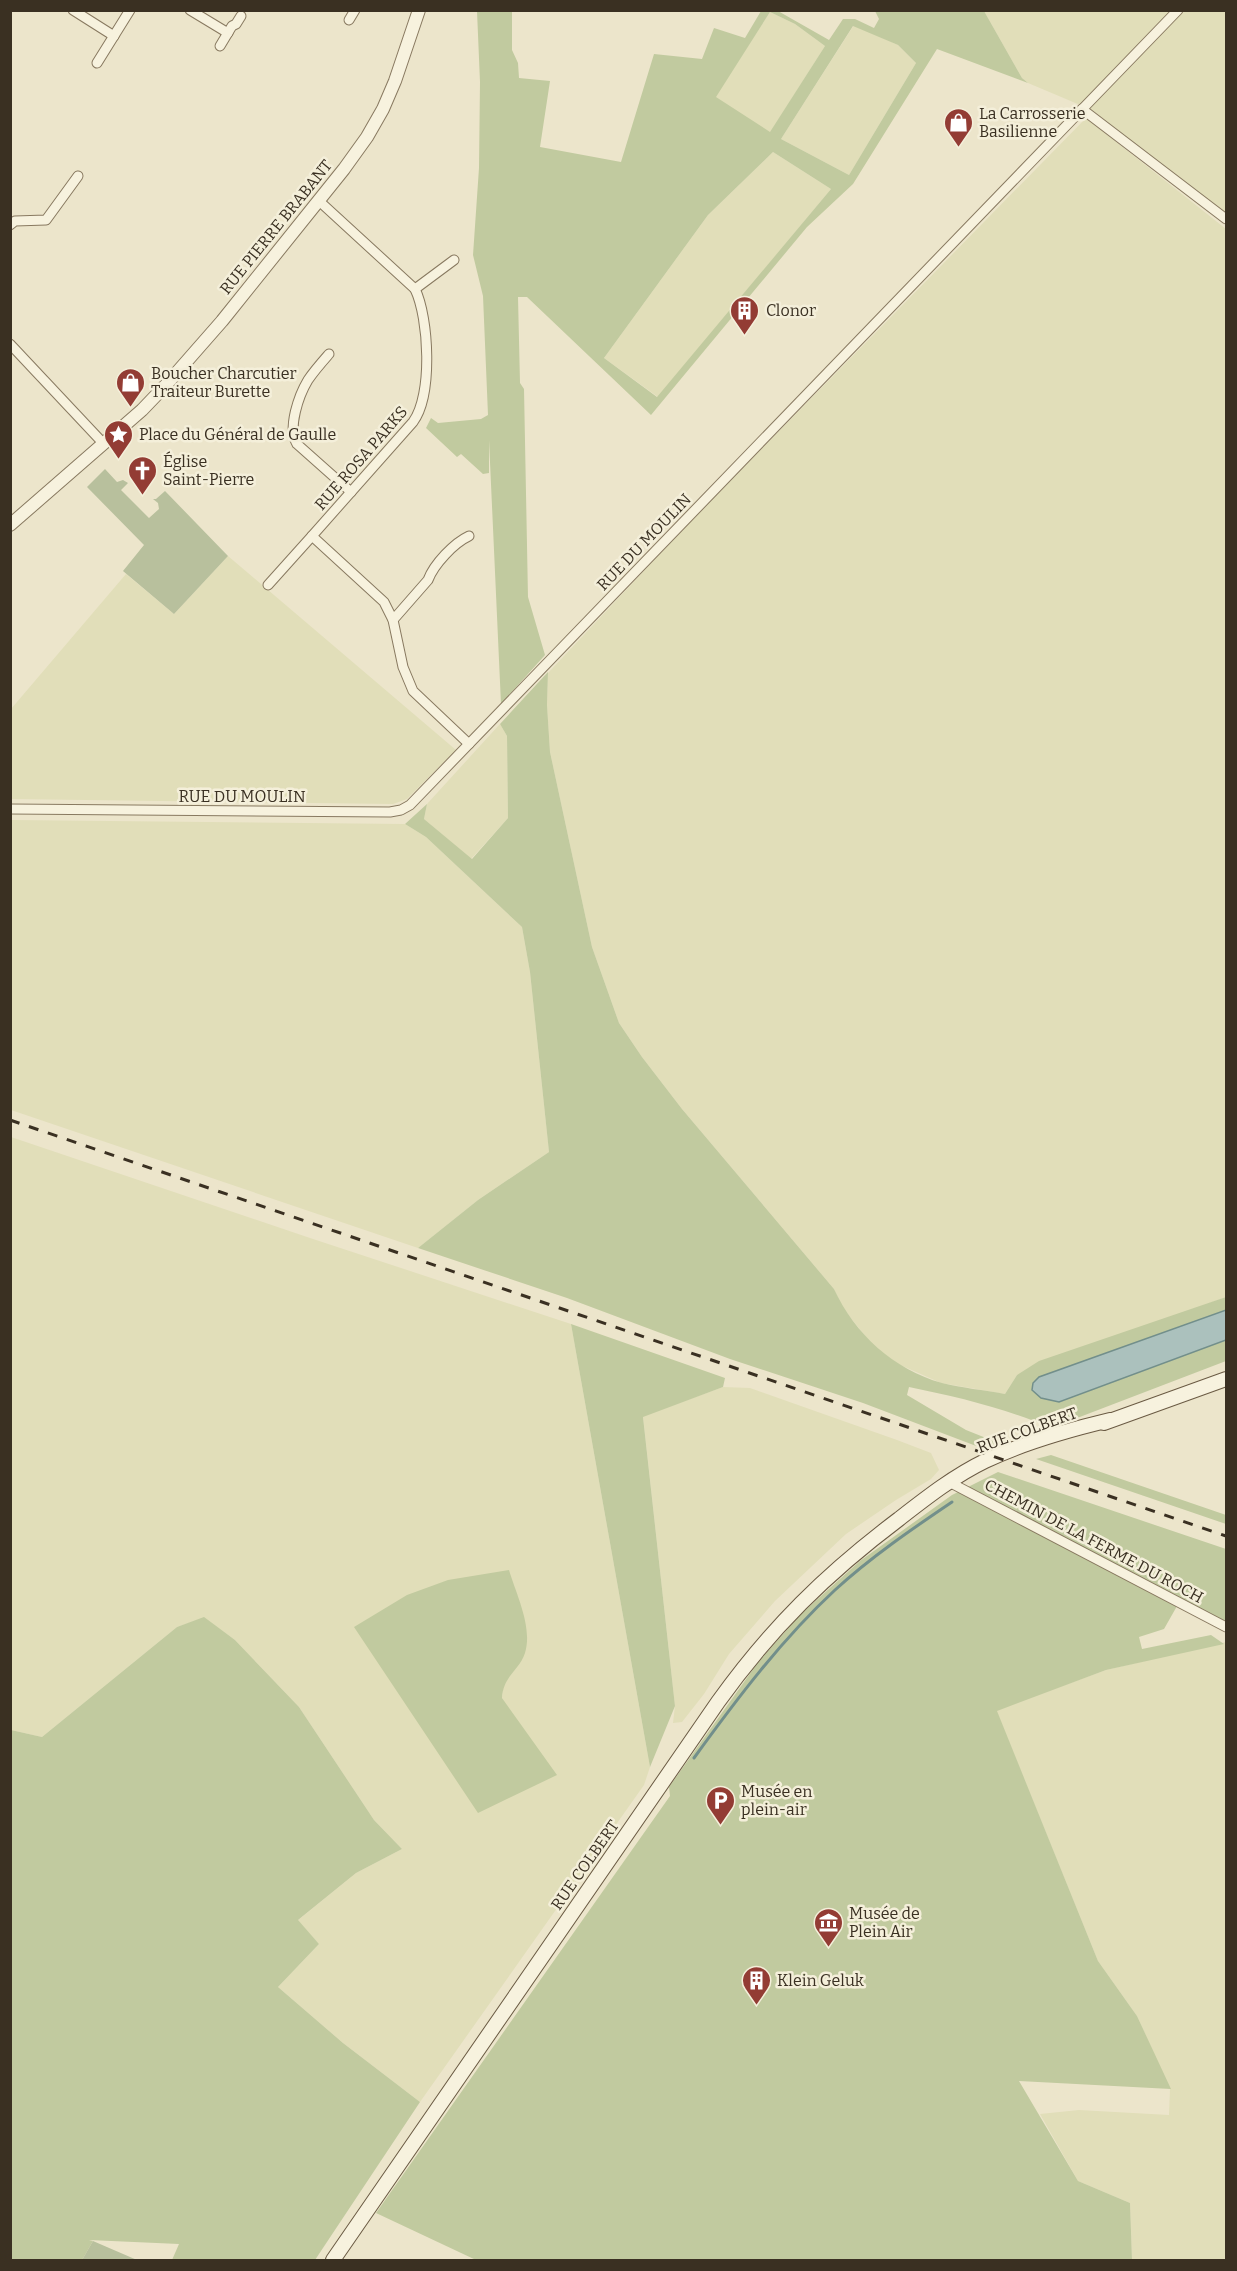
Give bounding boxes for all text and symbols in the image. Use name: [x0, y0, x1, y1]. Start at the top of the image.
place label: La Carrosserie Basilienne: [979, 104, 1086, 141]
shop icon: La Carrosserie Basilienne: [942, 106, 974, 148]
street label: RUE PIERRE BRABANT: [216, 156, 336, 298]
building icon: Clonor: [729, 294, 761, 336]
place label: Clonor: [766, 301, 816, 320]
place label: Boucher Charcutier Traiteur Burette: [151, 364, 297, 401]
shop icon: Boucher Charcutier Traiteur Burette: [114, 366, 146, 408]
street label: RUE ROSA PARKS: [311, 402, 411, 514]
place icon: Place du Général de Gaulle: [102, 418, 134, 460]
place label: Place du Général de Gaulle: [139, 425, 336, 444]
place label: Église Saint-Pierre: [163, 451, 254, 489]
church icon: Église Saint-Pierre: [126, 454, 158, 496]
street label: RUE DU MOULIN: [593, 489, 695, 594]
street label: RUE DU MOULIN: [178, 787, 306, 806]
street label: RUE COLBERT: [974, 1403, 1080, 1457]
street label: CHEMIN DE LA FERME DU ROCH: [981, 1475, 1207, 1607]
place label: Musée en plein-air: [741, 1782, 812, 1819]
parking icon: Musée en plein-air: [704, 1784, 736, 1826]
street label: RUE COLBERT: [547, 1816, 623, 1914]
place label: Musée de Plein Air: [849, 1904, 920, 1941]
museum icon: Musée de Plein Air: [812, 1906, 844, 1948]
building icon: Klein Geluk: [740, 1964, 772, 2006]
place label: Klein Geluk: [777, 1971, 864, 1990]

